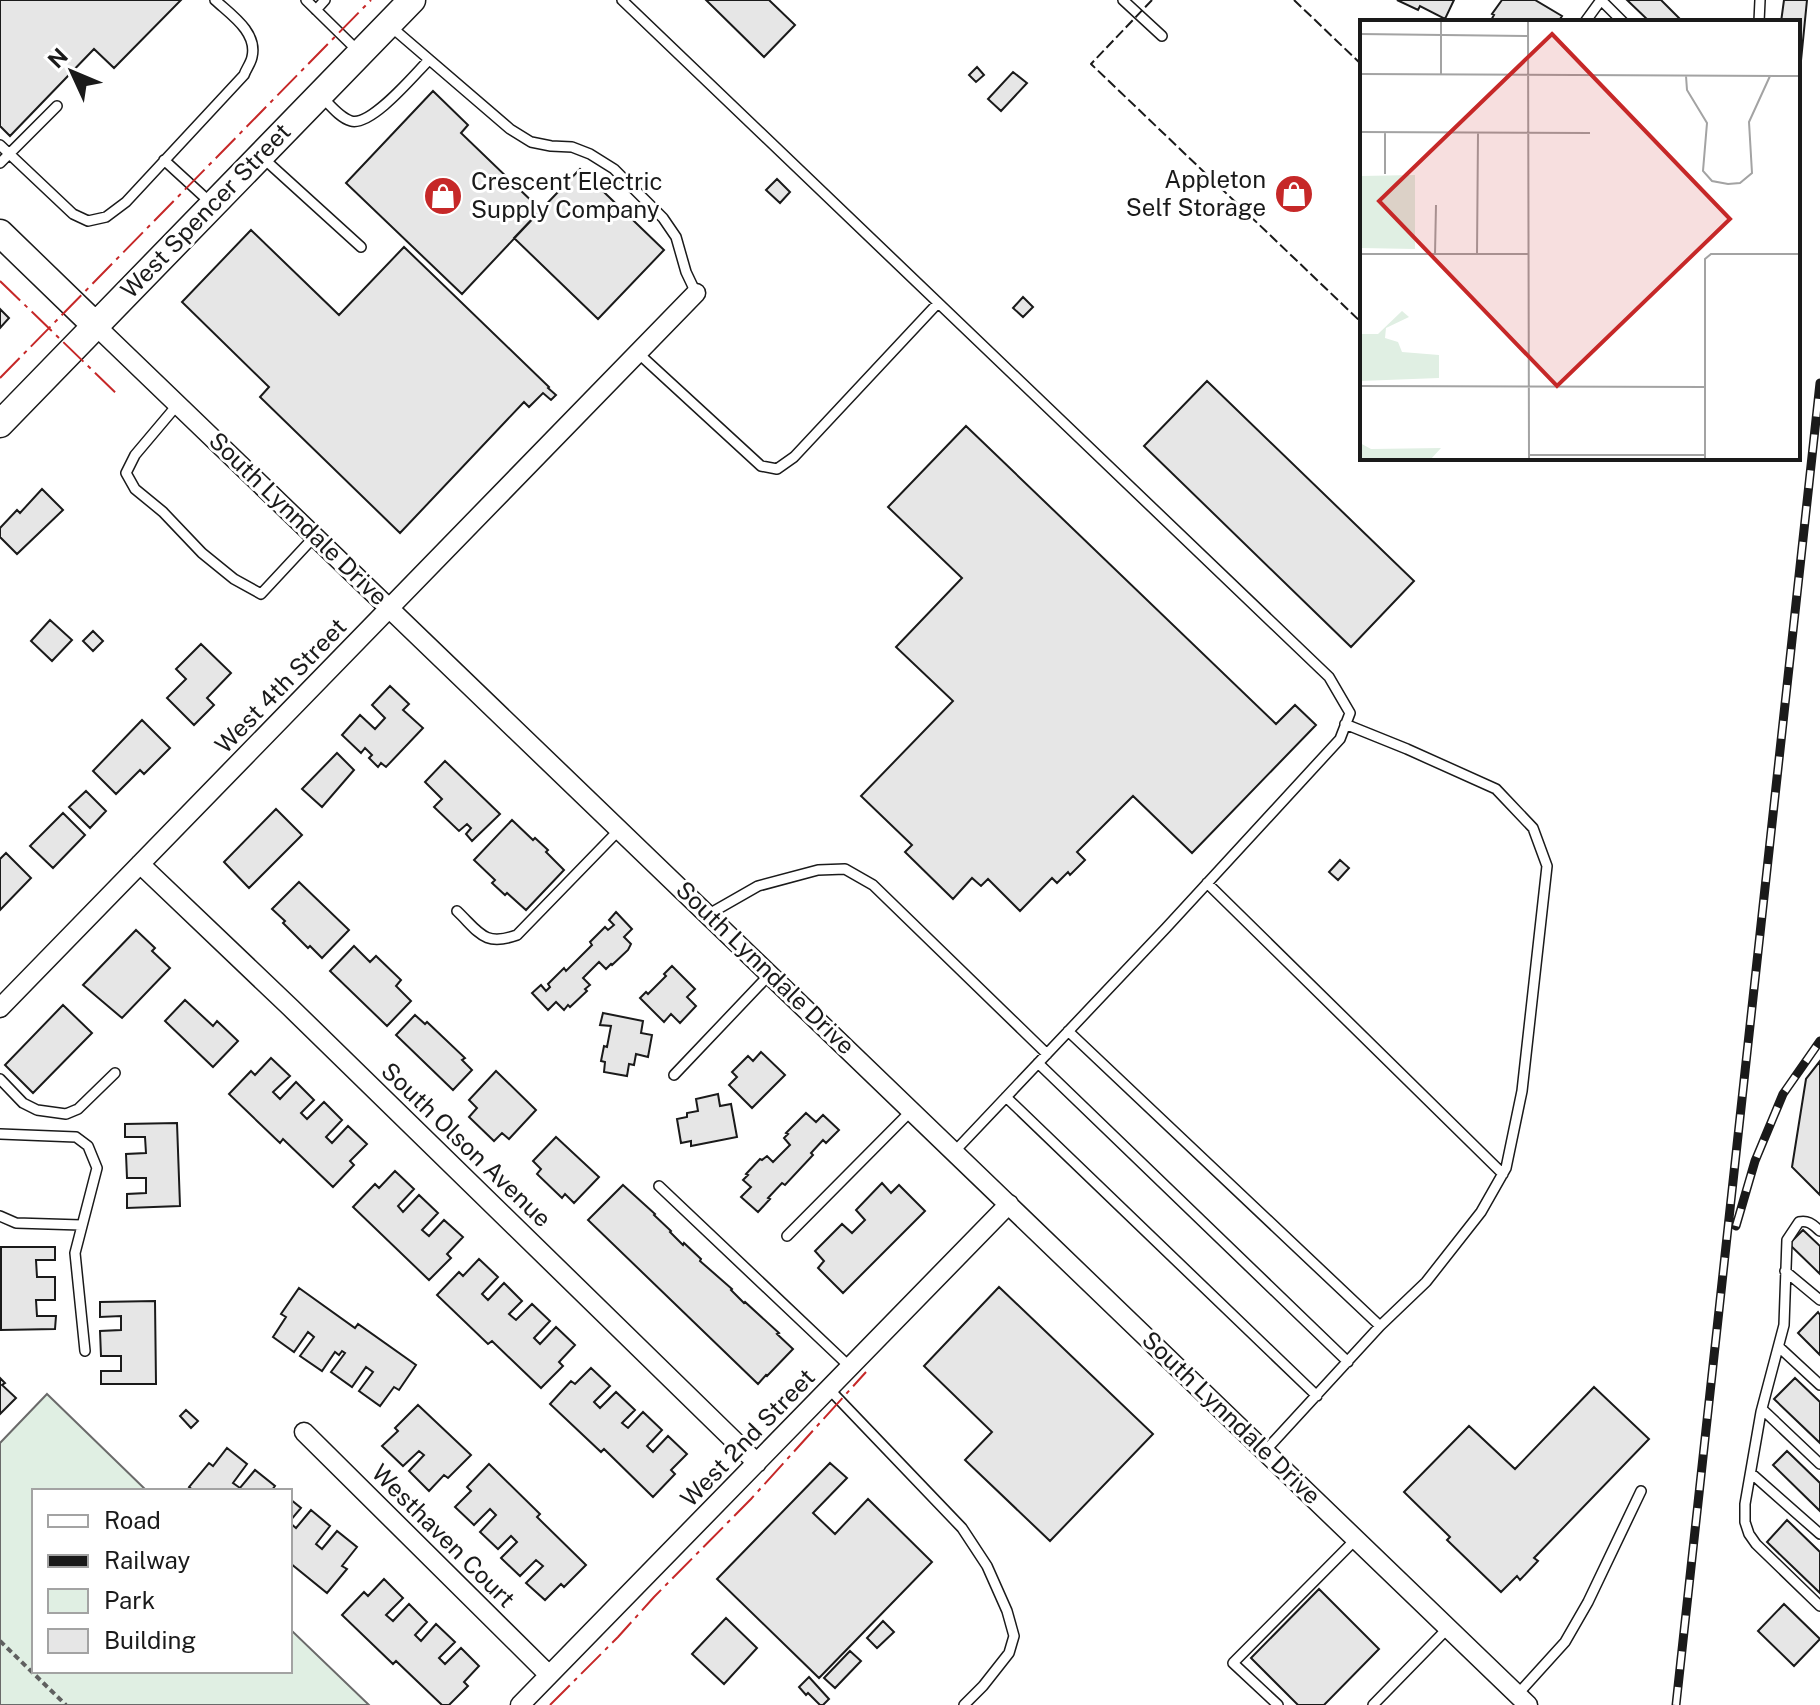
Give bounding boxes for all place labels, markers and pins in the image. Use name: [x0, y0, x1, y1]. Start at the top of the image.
place label: Appleton Self Storage: [1126, 165, 1266, 221]
place label: Crescent Electric Supply Company: [471, 167, 662, 223]
shop icon: Appleton Self Storage: [1273, 173, 1315, 215]
shop icon: Crescent Electric Supply Company: [422, 175, 464, 217]

